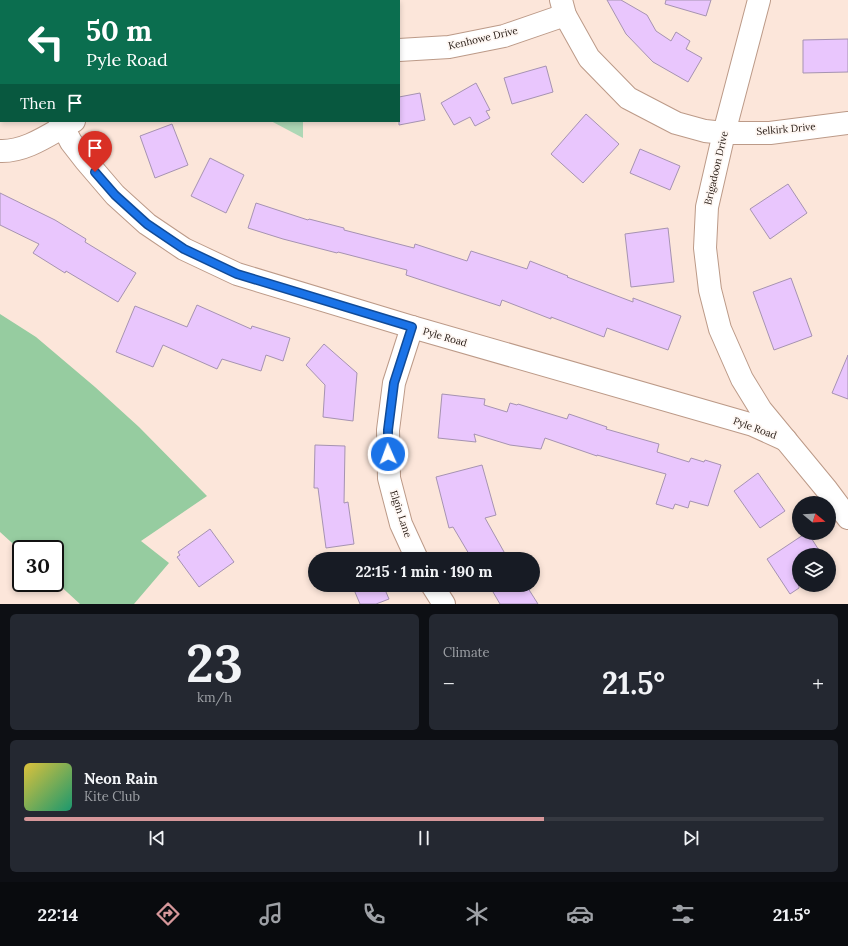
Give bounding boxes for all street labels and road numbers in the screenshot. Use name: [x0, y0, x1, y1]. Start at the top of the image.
street label: Kenhowe Drive: [447, 24, 520, 52]
street label: Selkirk Drive: [756, 120, 817, 138]
street label: Brigadoon Drive: [701, 129, 731, 206]
street label: Pyle Road: [421, 324, 469, 350]
street label: Pyle Road: [731, 414, 779, 442]
street label: Elgin Lane: [387, 489, 415, 540]

